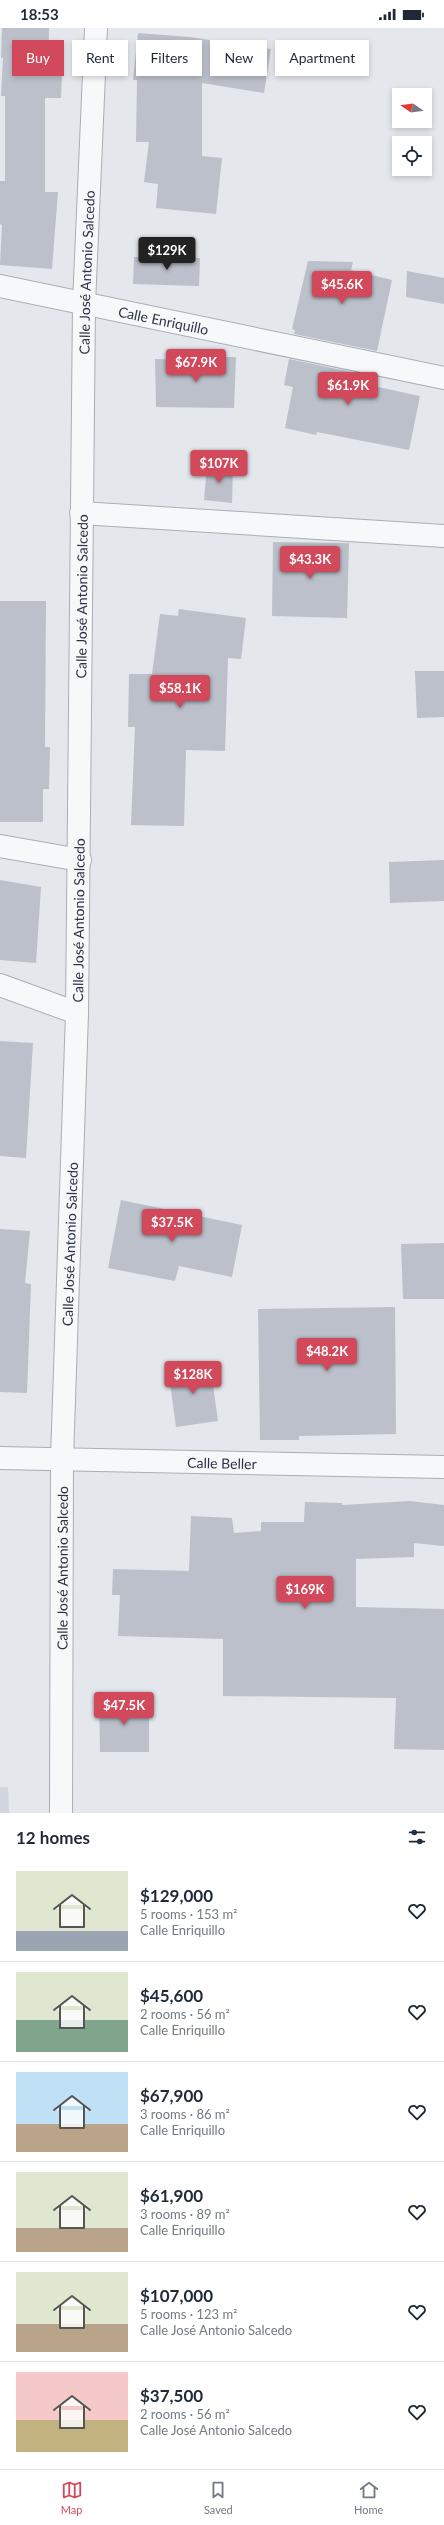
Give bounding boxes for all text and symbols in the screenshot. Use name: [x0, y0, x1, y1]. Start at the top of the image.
text: 18:53: [20, 5, 59, 23]
chip: Buy: [12, 40, 64, 76]
chip: Rent: [72, 40, 128, 76]
chip: Filters: [136, 40, 202, 76]
chip: New: [210, 40, 267, 76]
chip: Apartment: [275, 40, 369, 76]
north arrow: [392, 88, 432, 128]
map controls: [392, 88, 432, 176]
button: locate: [392, 136, 432, 176]
street label: Calle José Antonio Salcedo: [75, 190, 97, 354]
pin: $129K: [139, 237, 195, 271]
text: $129K: [147, 242, 187, 258]
pin: $45.6K: [309, 271, 375, 305]
text: $45.6K: [321, 276, 363, 292]
street label: Calle Enriquillo: [117, 302, 210, 338]
pin: $67.9K: [163, 349, 229, 383]
text: $67.9K: [175, 354, 217, 370]
pin: $61.9K: [315, 372, 381, 406]
text: $61.9K: [327, 377, 369, 393]
pin: $107K: [191, 450, 247, 484]
text: $107K: [199, 455, 239, 471]
street label: Calle José Antonio Salcedo: [72, 514, 90, 678]
pin: $43.3K: [277, 546, 343, 580]
text: $43.3K: [289, 551, 331, 567]
pin: $58.1K: [147, 675, 213, 709]
text: $58.1K: [159, 680, 201, 696]
street label: Calle José Antonio Salcedo: [69, 838, 87, 1002]
street label: Calle José Antonio Salcedo: [58, 1162, 80, 1326]
pin: $37.5K: [139, 1209, 205, 1243]
text: $37.5K: [151, 1214, 193, 1230]
pin: $48.2K: [294, 1338, 360, 1372]
text: $48.2K: [306, 1343, 348, 1359]
pin: $128K: [165, 1361, 221, 1395]
text: $128K: [173, 1366, 213, 1382]
street label: Calle Beller: [187, 1453, 257, 1472]
street label: Calle José Antonio Salcedo: [53, 1486, 70, 1650]
pin: $169K: [277, 1576, 333, 1610]
text: $169K: [285, 1581, 325, 1597]
pin: $47.5K: [91, 1692, 157, 1726]
text: $47.5K: [103, 1697, 145, 1713]
icon: filters: [406, 1826, 428, 1848]
text: 12 homes: [16, 1827, 90, 1848]
text: $129,000: [140, 1885, 213, 1906]
icon: home: [48, 1887, 96, 1935]
icon: heart: [406, 1900, 428, 1922]
text: 5 rooms · 153 m²: [140, 1906, 237, 1922]
text: Calle Enriquillo: [140, 1922, 225, 1938]
text: $45,600: [140, 1985, 203, 2006]
icon: home: [48, 1988, 96, 2036]
icon: heart: [406, 2001, 428, 2023]
text: 2 rooms · 56 m²: [140, 2006, 230, 2022]
text: Calle Enriquillo: [140, 2022, 225, 2038]
text: $67,900: [140, 2085, 203, 2106]
icon: home: [48, 2088, 96, 2136]
icon: heart: [406, 2101, 428, 2123]
text: 3 rooms · 86 m²: [140, 2106, 230, 2122]
text: Calle Enriquillo: [140, 2122, 225, 2138]
text: $61,900: [140, 2185, 203, 2206]
icon: home: [48, 2188, 96, 2236]
icon: heart: [406, 2201, 428, 2223]
text: 3 rooms · 89 m²: [140, 2206, 230, 2222]
text: Calle Enriquillo: [140, 2222, 225, 2238]
text: $107,000: [140, 2285, 213, 2306]
icon: home: [48, 2288, 96, 2336]
icon: heart: [406, 2301, 428, 2323]
text: 5 rooms · 123 m²: [140, 2306, 237, 2322]
text: Calle José Antonio Salcedo: [140, 2322, 292, 2338]
text: $37,500: [140, 2385, 203, 2406]
icon: home: [48, 2388, 96, 2436]
icon: heart: [406, 2401, 428, 2423]
text: 2 rooms · 56 m²: [140, 2406, 230, 2422]
text: Calle José Antonio Salcedo: [140, 2422, 292, 2438]
tab: Map: [61, 2479, 83, 2516]
tab: Saved: [204, 2479, 233, 2516]
tab: Home: [354, 2479, 383, 2516]

